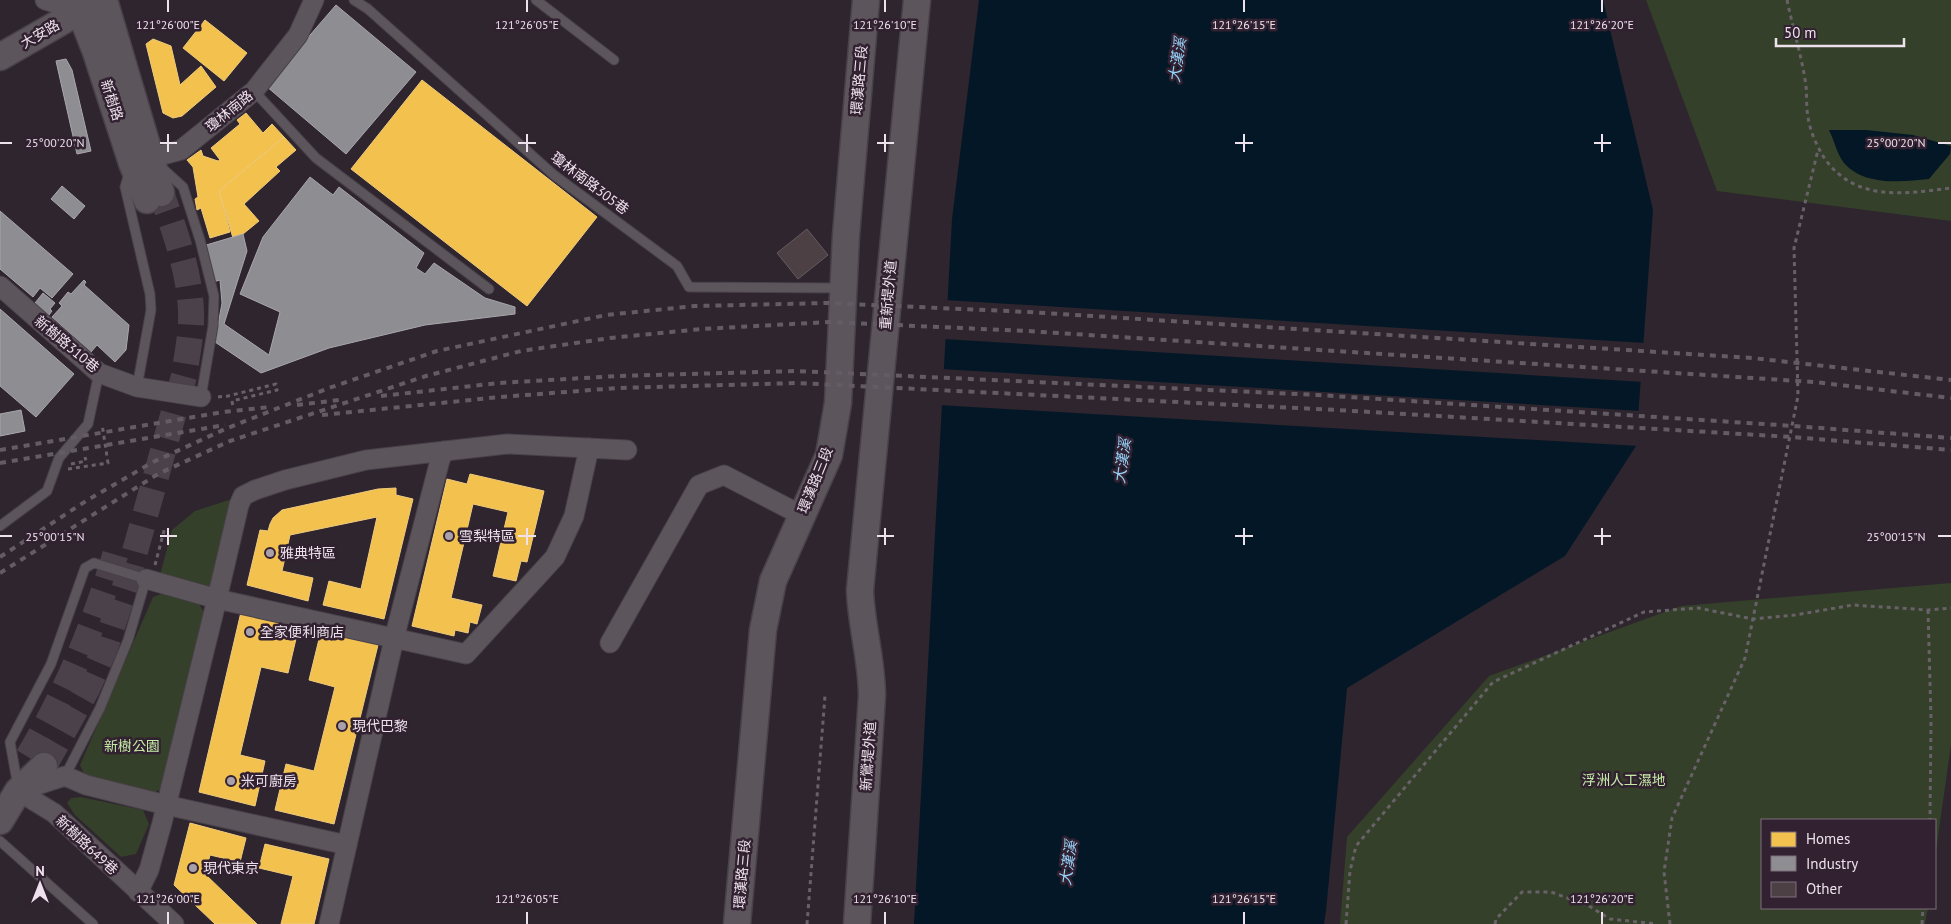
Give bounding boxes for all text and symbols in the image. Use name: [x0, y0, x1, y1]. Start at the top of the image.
scale bar: [1776, 15, 1904, 47]
street label: 大安路: [17, 16, 63, 52]
text: 121°26'00"E: [136, 17, 200, 32]
text: 121°26'05"E: [495, 17, 559, 32]
text: 121°26'10"E: [853, 17, 917, 32]
text: 121°26'15"E: [1212, 17, 1276, 32]
text: 121°26'20"E: [1570, 17, 1634, 32]
text: 50 m: [1784, 23, 1817, 42]
water label: 大漢溪: [1164, 34, 1190, 84]
street label: 環漢路三段: [847, 44, 871, 116]
street label: 新樹路: [97, 77, 127, 123]
street label: 瓊林南路: [202, 86, 256, 136]
text: 25°00'20"N: [25, 135, 85, 150]
text: 25°00'20"N: [1866, 135, 1926, 150]
street label: 瓊林南路305巷: [547, 148, 633, 218]
street label: 重新堤外道: [876, 259, 900, 331]
street label: 新樹路310巷: [31, 312, 103, 376]
water label: 大漢溪: [1109, 435, 1135, 485]
street label: 環漢路三段: [794, 444, 836, 516]
place label: 雪梨特區: [459, 527, 515, 545]
text: 25°00'15"N: [25, 529, 85, 544]
text: 25°00'15"N: [1866, 529, 1926, 544]
marker: 雪梨特區: [443, 530, 455, 542]
place label: 雅典特區: [280, 544, 336, 562]
marker: 雅典特區: [264, 547, 276, 559]
place label: 全家便利商店: [260, 623, 344, 641]
marker: 全家便利商店: [244, 626, 256, 638]
place label: 現代巴黎: [352, 717, 408, 735]
marker: 現代巴黎: [336, 720, 348, 732]
street label: 新鶯堤外道: [857, 720, 879, 792]
park label: 新樹公園: [104, 737, 160, 755]
park label: 浮洲人工濕地: [1582, 771, 1666, 789]
place label: 米可廚房: [241, 772, 297, 790]
marker: 米可廚房: [225, 775, 237, 787]
street label: 新樹路649巷: [52, 812, 122, 878]
legend: [1761, 819, 1936, 909]
text: Homes: [1806, 829, 1850, 848]
water label: 大漢溪: [1055, 837, 1081, 887]
street label: 環漢路三段: [730, 838, 754, 910]
text: Industry: [1806, 854, 1858, 873]
north arrow: [15, 859, 65, 909]
place label: 現代東京: [203, 859, 259, 877]
text: N: [35, 862, 45, 880]
marker: 現代東京: [187, 862, 199, 874]
text: Other: [1806, 879, 1842, 898]
text: 121°26'00"E: [136, 891, 200, 906]
text: 121°26'05"E: [495, 891, 559, 906]
text: 121°26'10"E: [853, 891, 917, 906]
text: 121°26'15"E: [1212, 891, 1276, 906]
text: 121°26'20"E: [1570, 891, 1634, 906]

